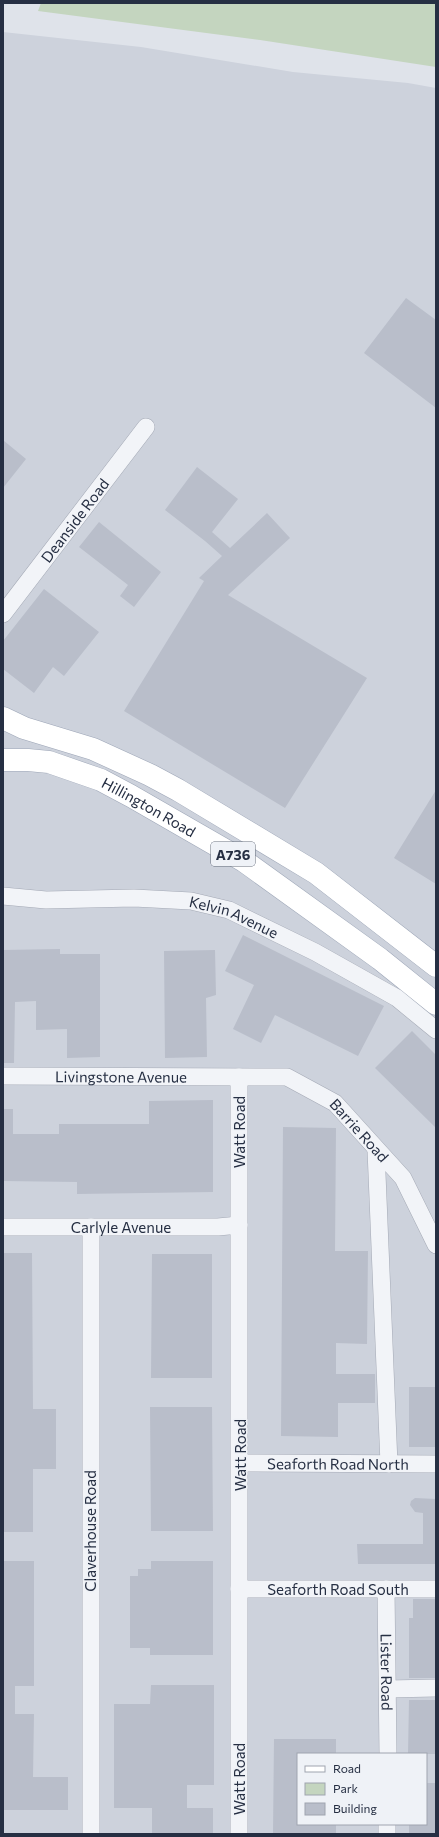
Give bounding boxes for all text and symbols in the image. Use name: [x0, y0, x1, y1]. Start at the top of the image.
street label: Deanside Road: [37, 475, 112, 566]
street label: Hillington Road: [99, 773, 199, 840]
road number: A736: [211, 842, 255, 866]
street label: Kelvin Avenue: [187, 892, 281, 942]
street label: Livingstone Avenue: [55, 1067, 187, 1086]
street label: Barrie Road: [326, 1095, 393, 1165]
street label: Watt Road: [230, 1096, 248, 1168]
street label: Carlyle Avenue: [71, 1218, 171, 1236]
street label: Watt Road: [231, 1419, 249, 1491]
street label: Seaforth Road North: [267, 1454, 409, 1473]
street label: Claverhouse Road: [81, 1470, 99, 1592]
street label: Seaforth Road South: [267, 1580, 409, 1598]
street label: Lister Road: [378, 1633, 396, 1711]
street label: Watt Road: [230, 1743, 248, 1815]
legend: [297, 1753, 427, 1825]
text: Road: [333, 1761, 361, 1775]
text: Park: [333, 1781, 359, 1795]
text: Building: [333, 1801, 377, 1815]

